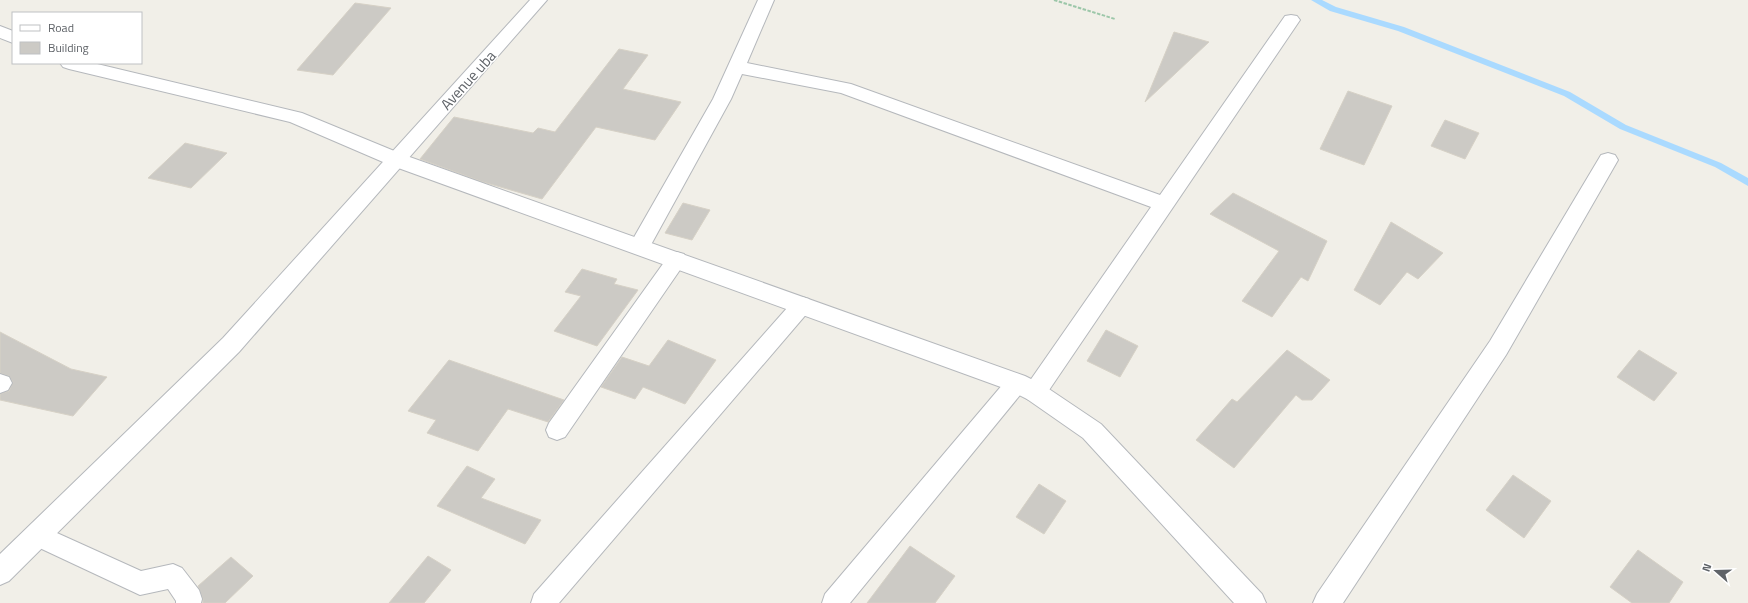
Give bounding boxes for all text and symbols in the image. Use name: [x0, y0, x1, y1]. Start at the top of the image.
legend: [12, 12, 142, 64]
text: Road: [48, 18, 74, 37]
text: Building: [48, 38, 89, 57]
street label: Avenue uba: [435, 45, 501, 115]
north arrow: [1696, 551, 1736, 591]
text: N: [1698, 561, 1715, 574]

